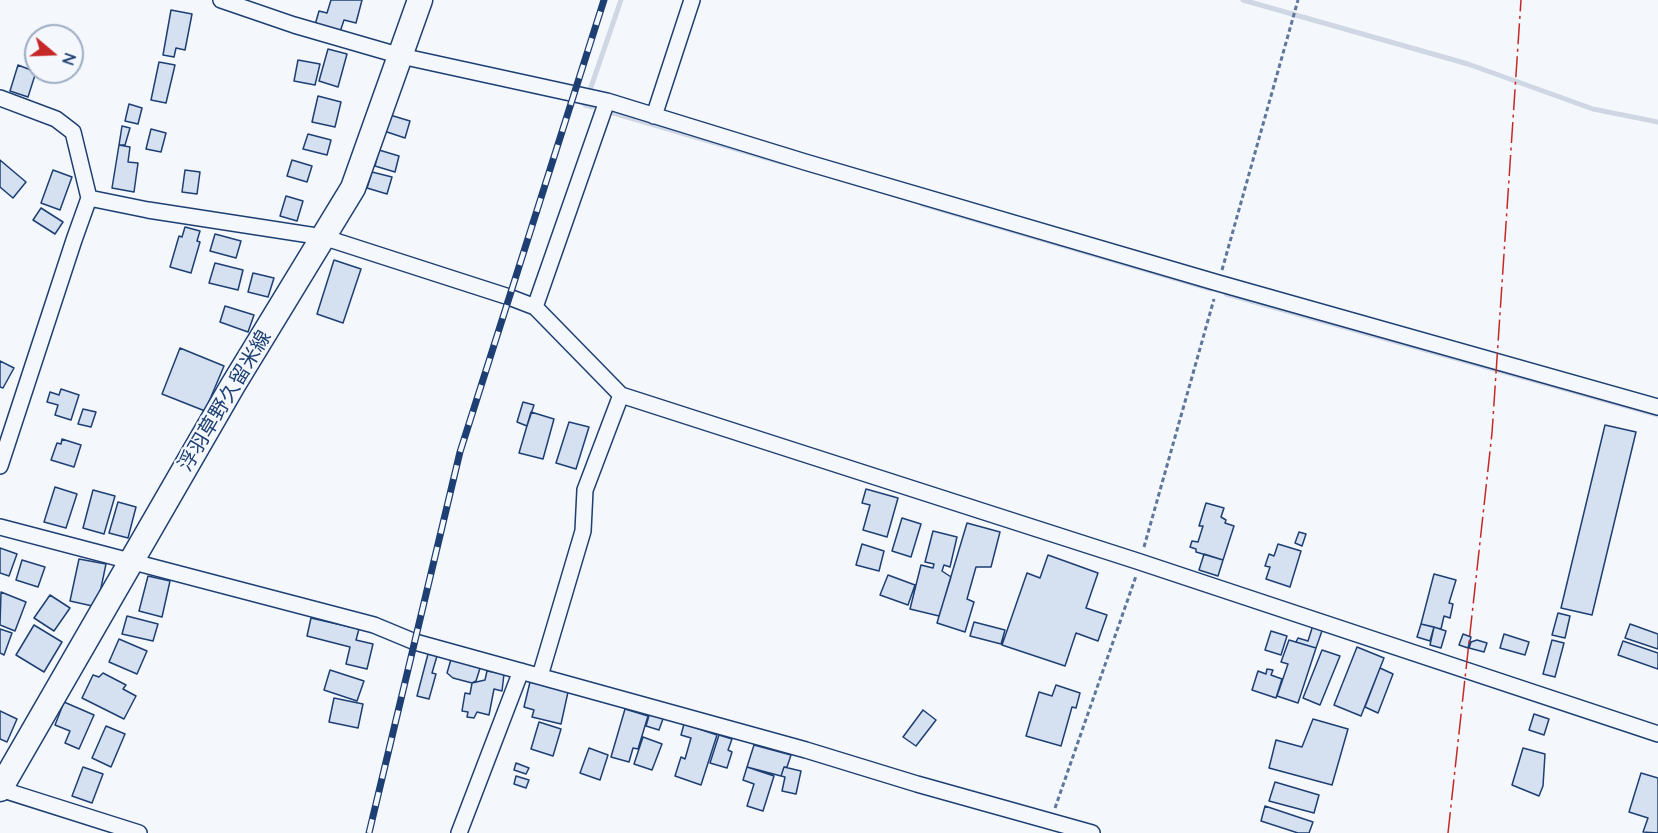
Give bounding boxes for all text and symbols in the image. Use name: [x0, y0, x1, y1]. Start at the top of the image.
north arrow: [24, 24, 84, 84]
text: N: [58, 50, 81, 68]
street label: 浮羽草野久留米線: [174, 326, 276, 476]

